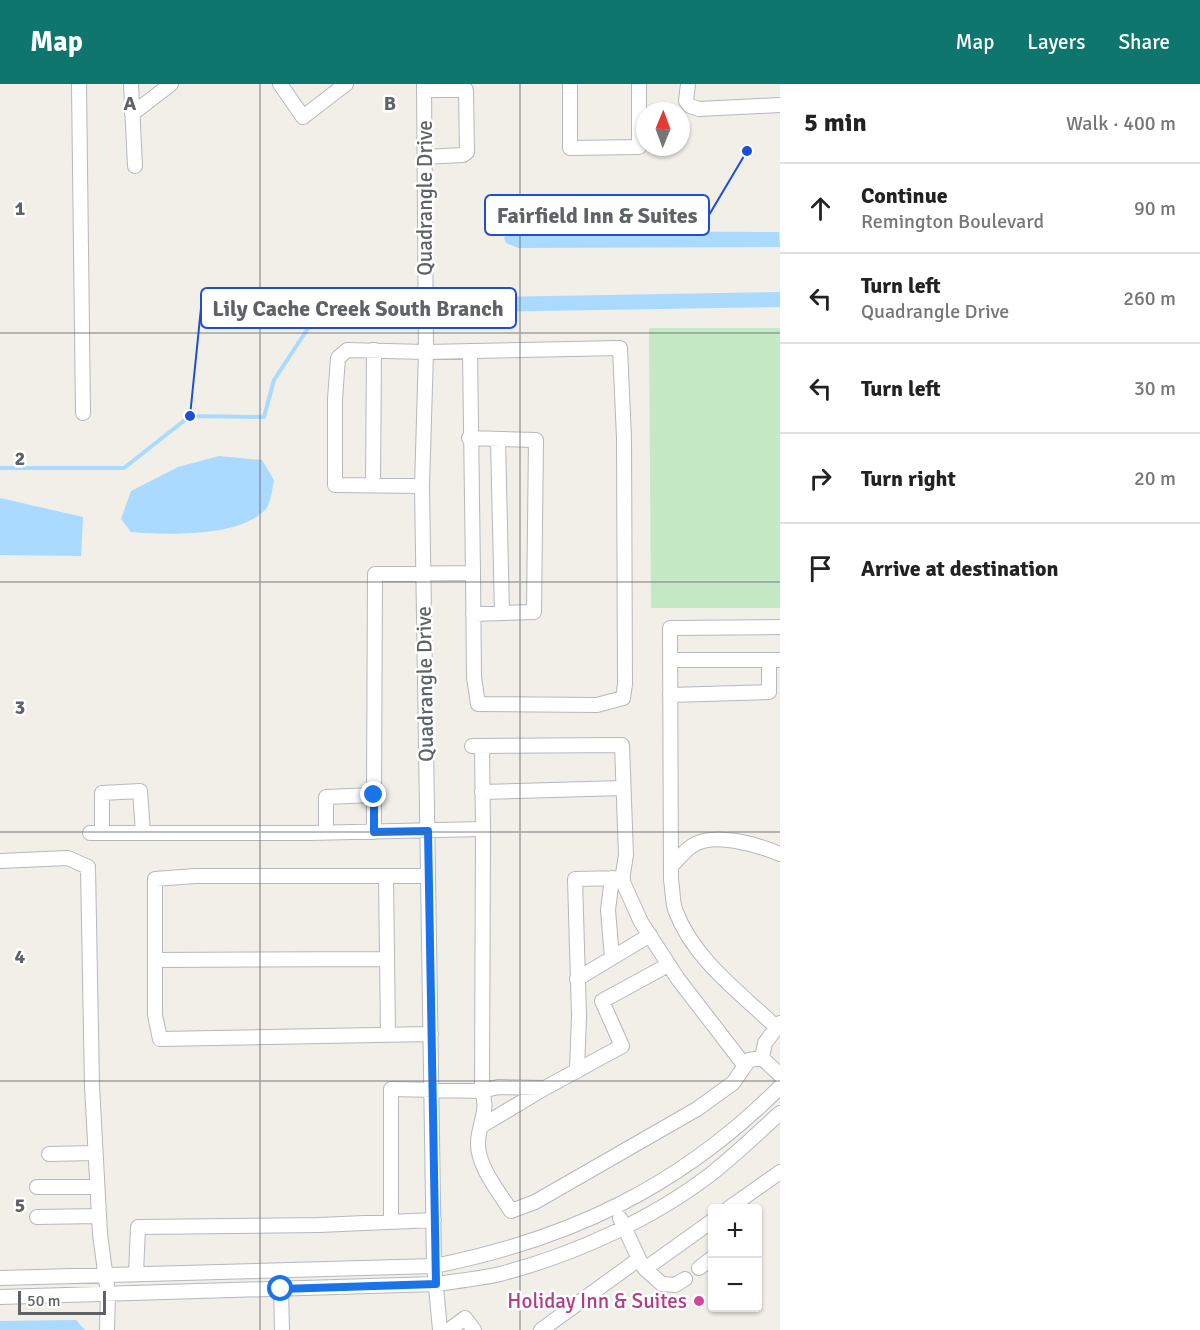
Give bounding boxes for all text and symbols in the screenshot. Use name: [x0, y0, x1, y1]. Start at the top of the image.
text: Map: [30, 25, 83, 59]
text: Map: [956, 29, 994, 55]
text: Layers: [1027, 29, 1085, 55]
text: Share: [1118, 29, 1170, 55]
text: A: [124, 91, 137, 116]
text: B: [384, 91, 396, 116]
north arrow: [636, 102, 690, 156]
text: 5 min: [804, 107, 867, 139]
text: Walk · 400 m: [1066, 111, 1176, 136]
street label: Quadrangle Drive: [412, 120, 438, 276]
text: Continue: [861, 182, 948, 209]
icon: ahead: [804, 192, 837, 225]
callout: Fairfield Inn & Suites: [485, 195, 709, 235]
text: 1: [15, 196, 26, 221]
text: 90 m: [1134, 196, 1176, 221]
text: Fairfield Inn & Suites: [497, 202, 698, 229]
text: Remington Boulevard: [861, 209, 1044, 234]
text: Turn left: [861, 272, 941, 299]
icon: left: [804, 282, 837, 315]
text: 260 m: [1123, 286, 1176, 311]
callout: Lily Cache Creek South Branch: [201, 288, 516, 328]
text: Lily Cache Creek South Branch: [212, 295, 504, 322]
text: Quadrangle Drive: [861, 299, 1009, 324]
icon: left: [804, 372, 837, 405]
text: Turn left: [861, 375, 941, 402]
text: 30 m: [1134, 376, 1176, 401]
text: 2: [15, 446, 25, 471]
icon: right: [804, 462, 837, 495]
text: Turn right: [861, 465, 956, 492]
text: 20 m: [1134, 466, 1176, 491]
icon: arrive: [804, 552, 837, 585]
text: Arrive at destination: [861, 555, 1058, 582]
street label: Quadrangle Drive: [411, 606, 439, 762]
text: 3: [15, 695, 25, 720]
route end: [360, 781, 386, 807]
text: 4: [15, 944, 26, 969]
text: 5: [15, 1193, 25, 1218]
map controls: [708, 1204, 762, 1312]
button: +: [708, 1204, 762, 1258]
button: −: [708, 1258, 762, 1312]
route start: [267, 1275, 293, 1301]
scale bar: [18, 1288, 106, 1316]
place label: Holiday Inn & Suites: [507, 1288, 687, 1314]
text: 50 m: [27, 1291, 61, 1311]
marker: Holiday Inn & Suites: [692, 1294, 706, 1308]

